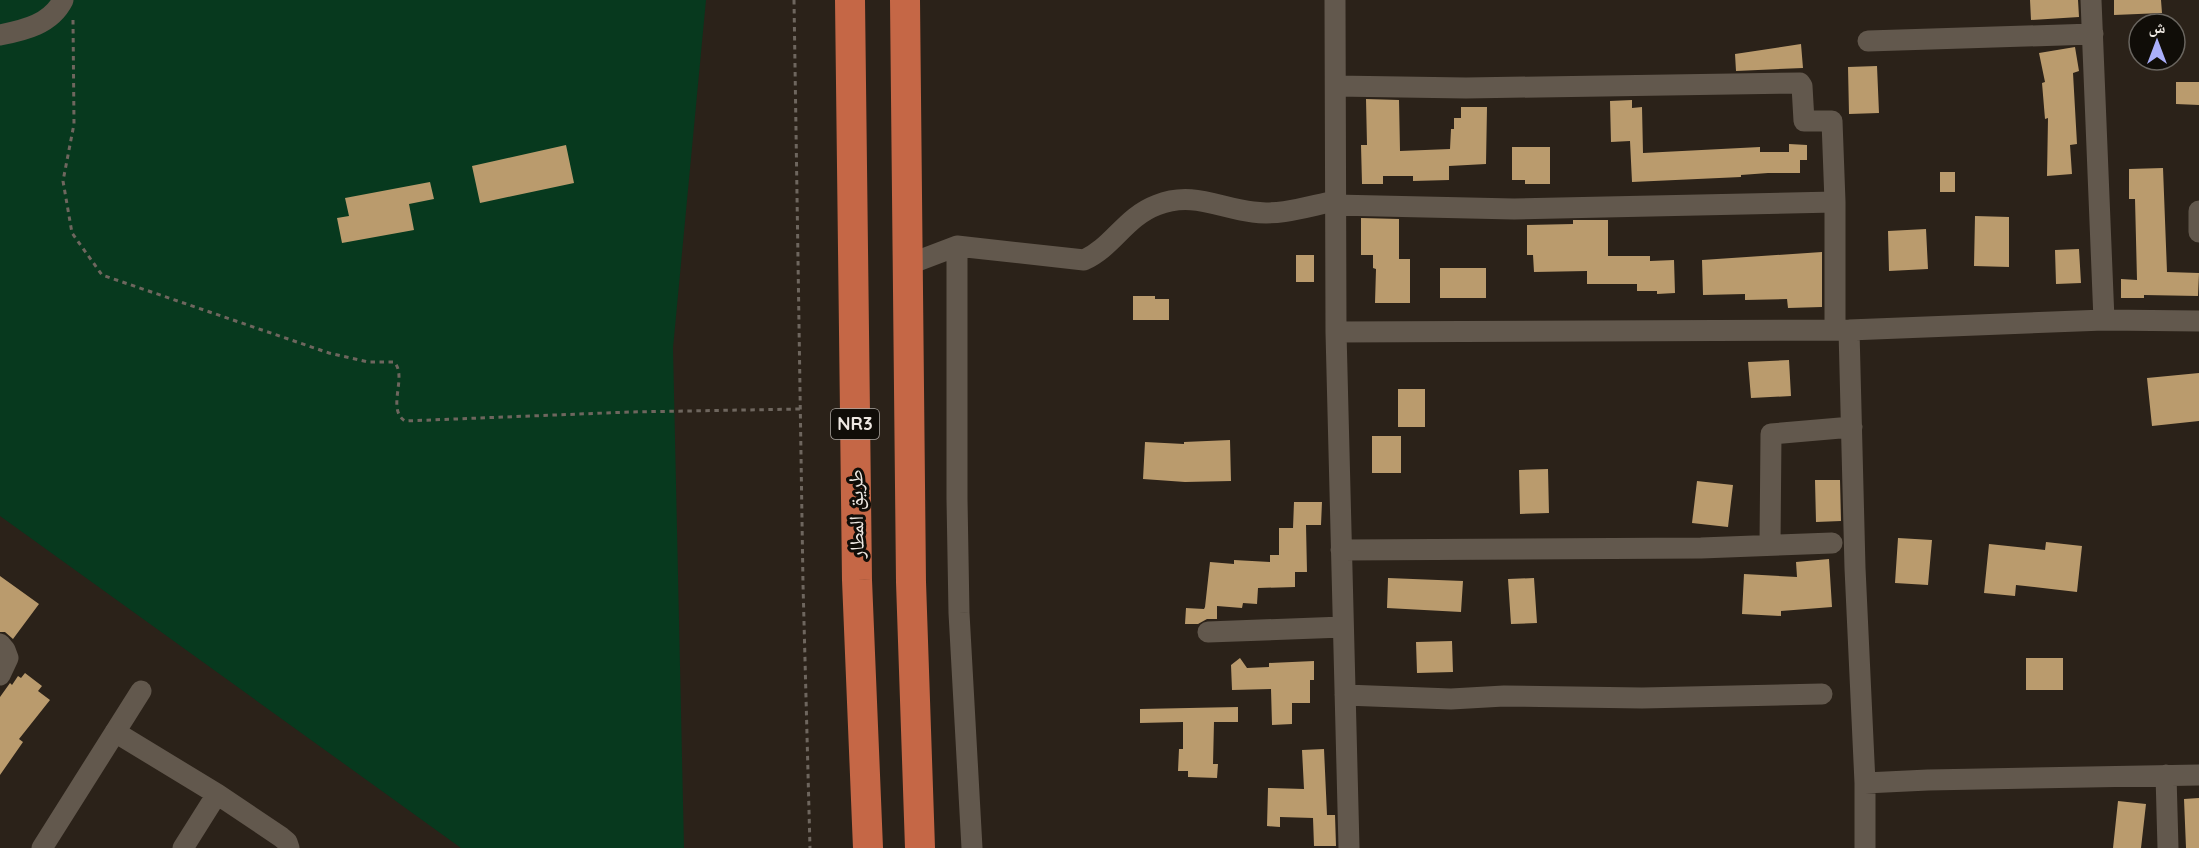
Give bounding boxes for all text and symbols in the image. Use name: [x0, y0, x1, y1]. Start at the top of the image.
north arrow: [2127, 12, 2187, 72]
text: ش: [2149, 17, 2166, 37]
road number: NR3: [831, 409, 879, 439]
street label: طريق المطار: [842, 469, 869, 560]

